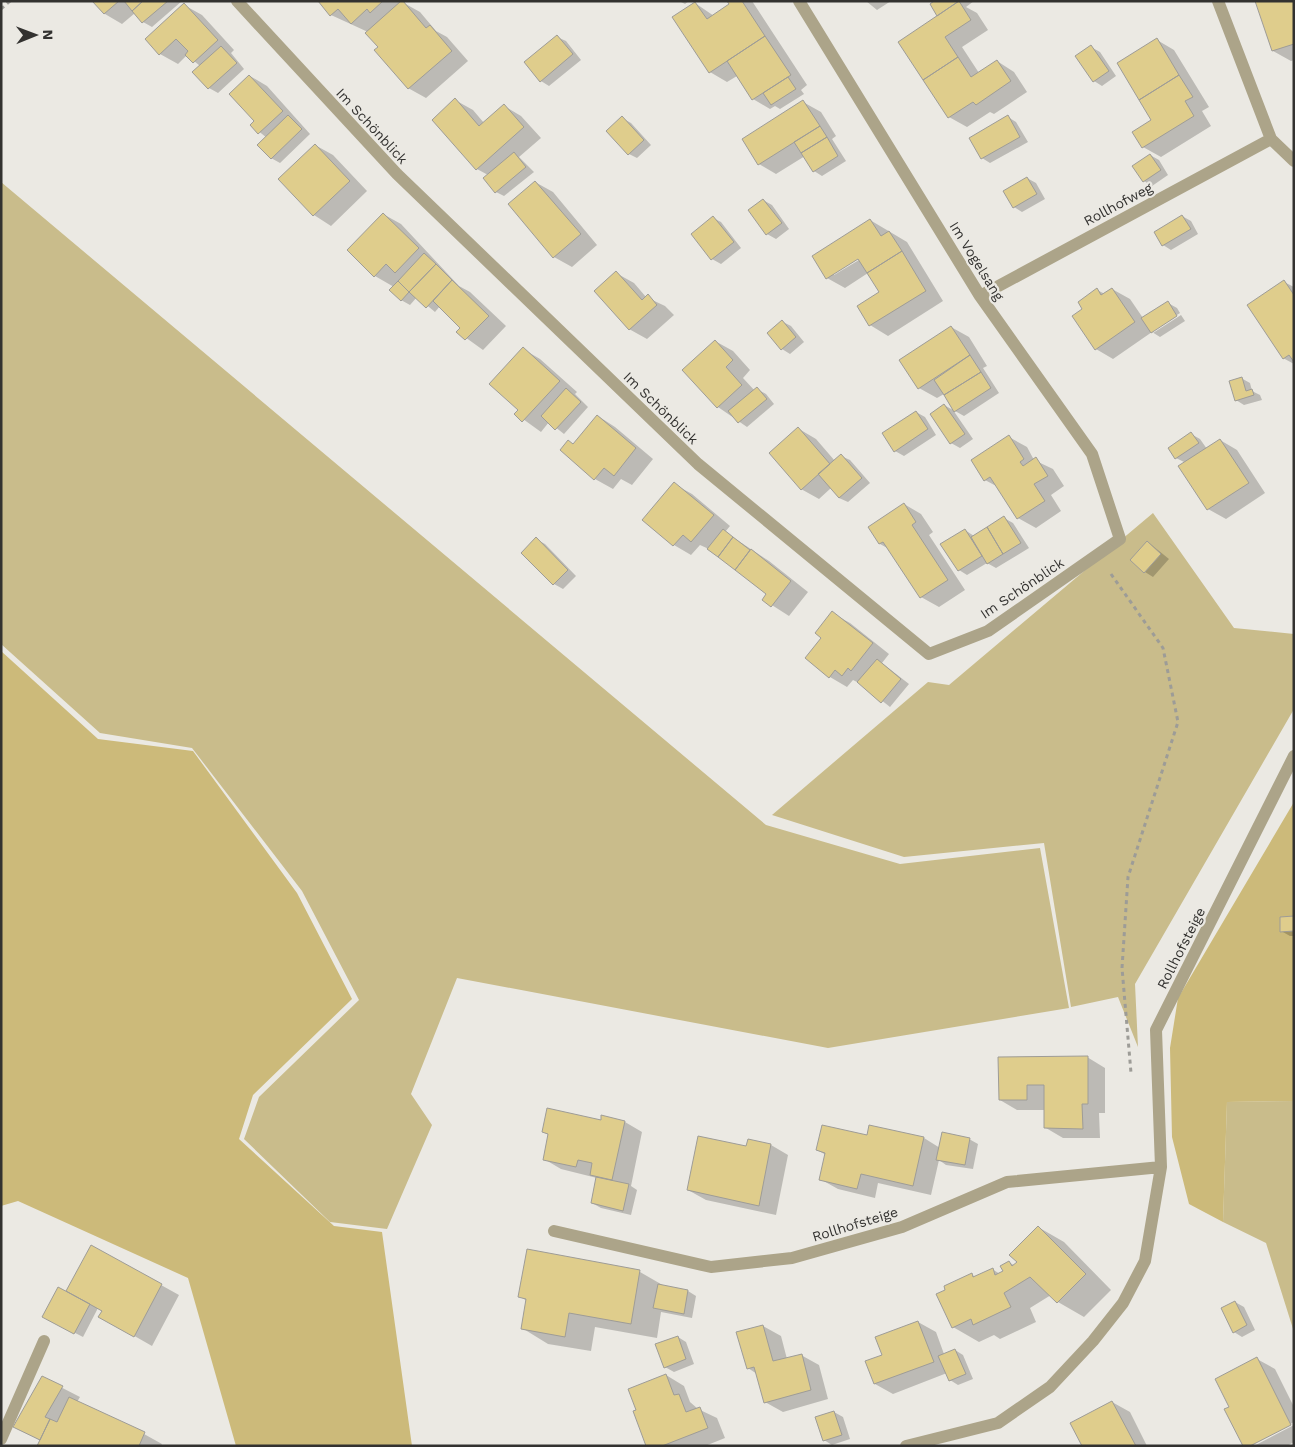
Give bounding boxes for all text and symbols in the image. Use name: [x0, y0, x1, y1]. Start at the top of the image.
north arrow: [10, 10, 60, 60]
text: N: [40, 29, 56, 40]
street label: Im Schönblick: [333, 85, 411, 167]
street label: Rollhofweg: [1081, 179, 1156, 229]
street label: Im Vogelsang: [946, 219, 1008, 304]
street label: Im Schönblick: [620, 368, 702, 448]
street label: Im Schönblick: [977, 554, 1067, 622]
street label: Rollhofsteige: [1154, 905, 1208, 991]
street label: Rollhofsteige: [810, 1203, 900, 1245]

